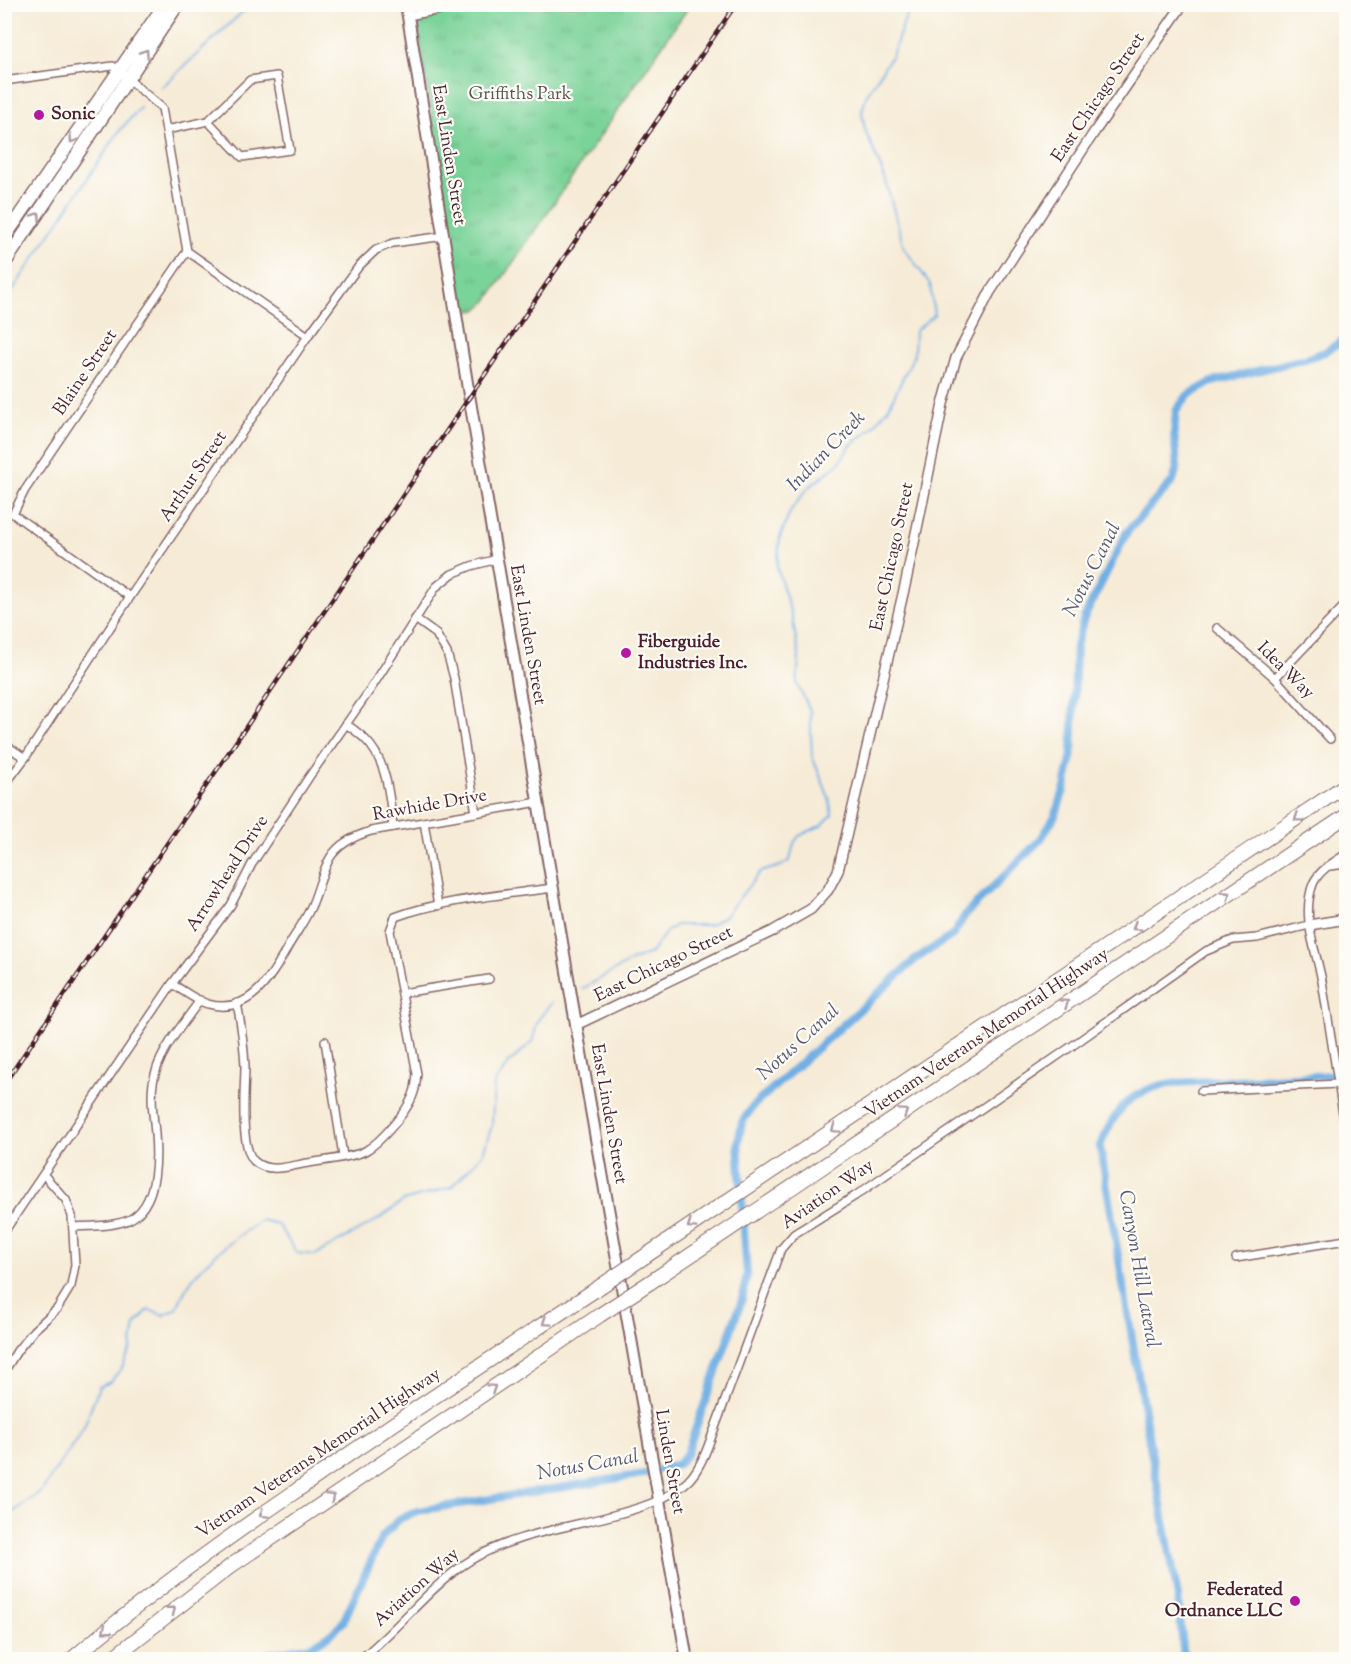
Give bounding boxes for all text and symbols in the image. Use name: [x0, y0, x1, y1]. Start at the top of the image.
street label: East Chicago Street: [1046, 28, 1152, 168]
one-way arrow: [138, 49, 149, 60]
park label: Griffiths Park: [468, 82, 572, 108]
street label: East Linden Street: [424, 83, 472, 227]
place label: Sonic: [51, 102, 96, 128]
marker: Sonic: [32, 108, 46, 122]
one-way arrow: [69, 133, 80, 144]
one-way arrow: [30, 212, 41, 223]
street label: Blaine Street: [48, 325, 124, 421]
water label: Indian Creek: [781, 405, 873, 499]
street label: Arthur Street: [154, 426, 234, 528]
street label: East Chicago Street: [865, 480, 921, 634]
water label: Notus Canal: [1057, 518, 1129, 622]
street label: East Linden Street: [502, 563, 552, 707]
place label: Fiberguide Industries Inc.: [638, 630, 748, 677]
street label: Idea Way: [1250, 636, 1320, 706]
marker: Fiberguide Industries Inc.: [619, 646, 633, 660]
street label: Rawhide Drive: [371, 783, 489, 829]
street label: Arrowhead Drive: [180, 810, 276, 938]
one-way arrow: [1294, 811, 1305, 822]
one-way arrow: [1221, 891, 1232, 902]
street label: East Chicago Street: [590, 920, 738, 1010]
one-way arrow: [1132, 920, 1143, 931]
street label: Vietnam Veterans Memorial Highway: [860, 942, 1114, 1126]
water label: Notus Canal: [751, 998, 847, 1088]
one-way arrow: [1059, 999, 1070, 1010]
street label: East Linden Street: [583, 1042, 633, 1186]
one-way arrow: [897, 1108, 908, 1119]
one-way arrow: [830, 1122, 841, 1133]
street label: Aviation Way: [776, 1153, 880, 1237]
water label: Canyon Hill Lateral: [1110, 1188, 1166, 1350]
one-way arrow: [687, 1218, 698, 1229]
one-way arrow: [542, 1315, 552, 1327]
street label: Vietnam Veterans Memorial Highway: [192, 1362, 446, 1546]
one-way arrow: [486, 1384, 497, 1395]
street label: Linden Street: [647, 1408, 691, 1516]
water label: Notus Canal: [535, 1443, 641, 1489]
one-way arrow: [324, 1493, 335, 1504]
one-way arrow: [258, 1507, 269, 1518]
street label: Aviation Way: [368, 1542, 466, 1634]
place label: Federated Ordnance LLC: [1165, 1578, 1284, 1625]
marker: Federated Ordnance LLC: [1288, 1594, 1302, 1608]
one-way arrow: [165, 1606, 176, 1617]
one-way arrow: [102, 1623, 113, 1634]

